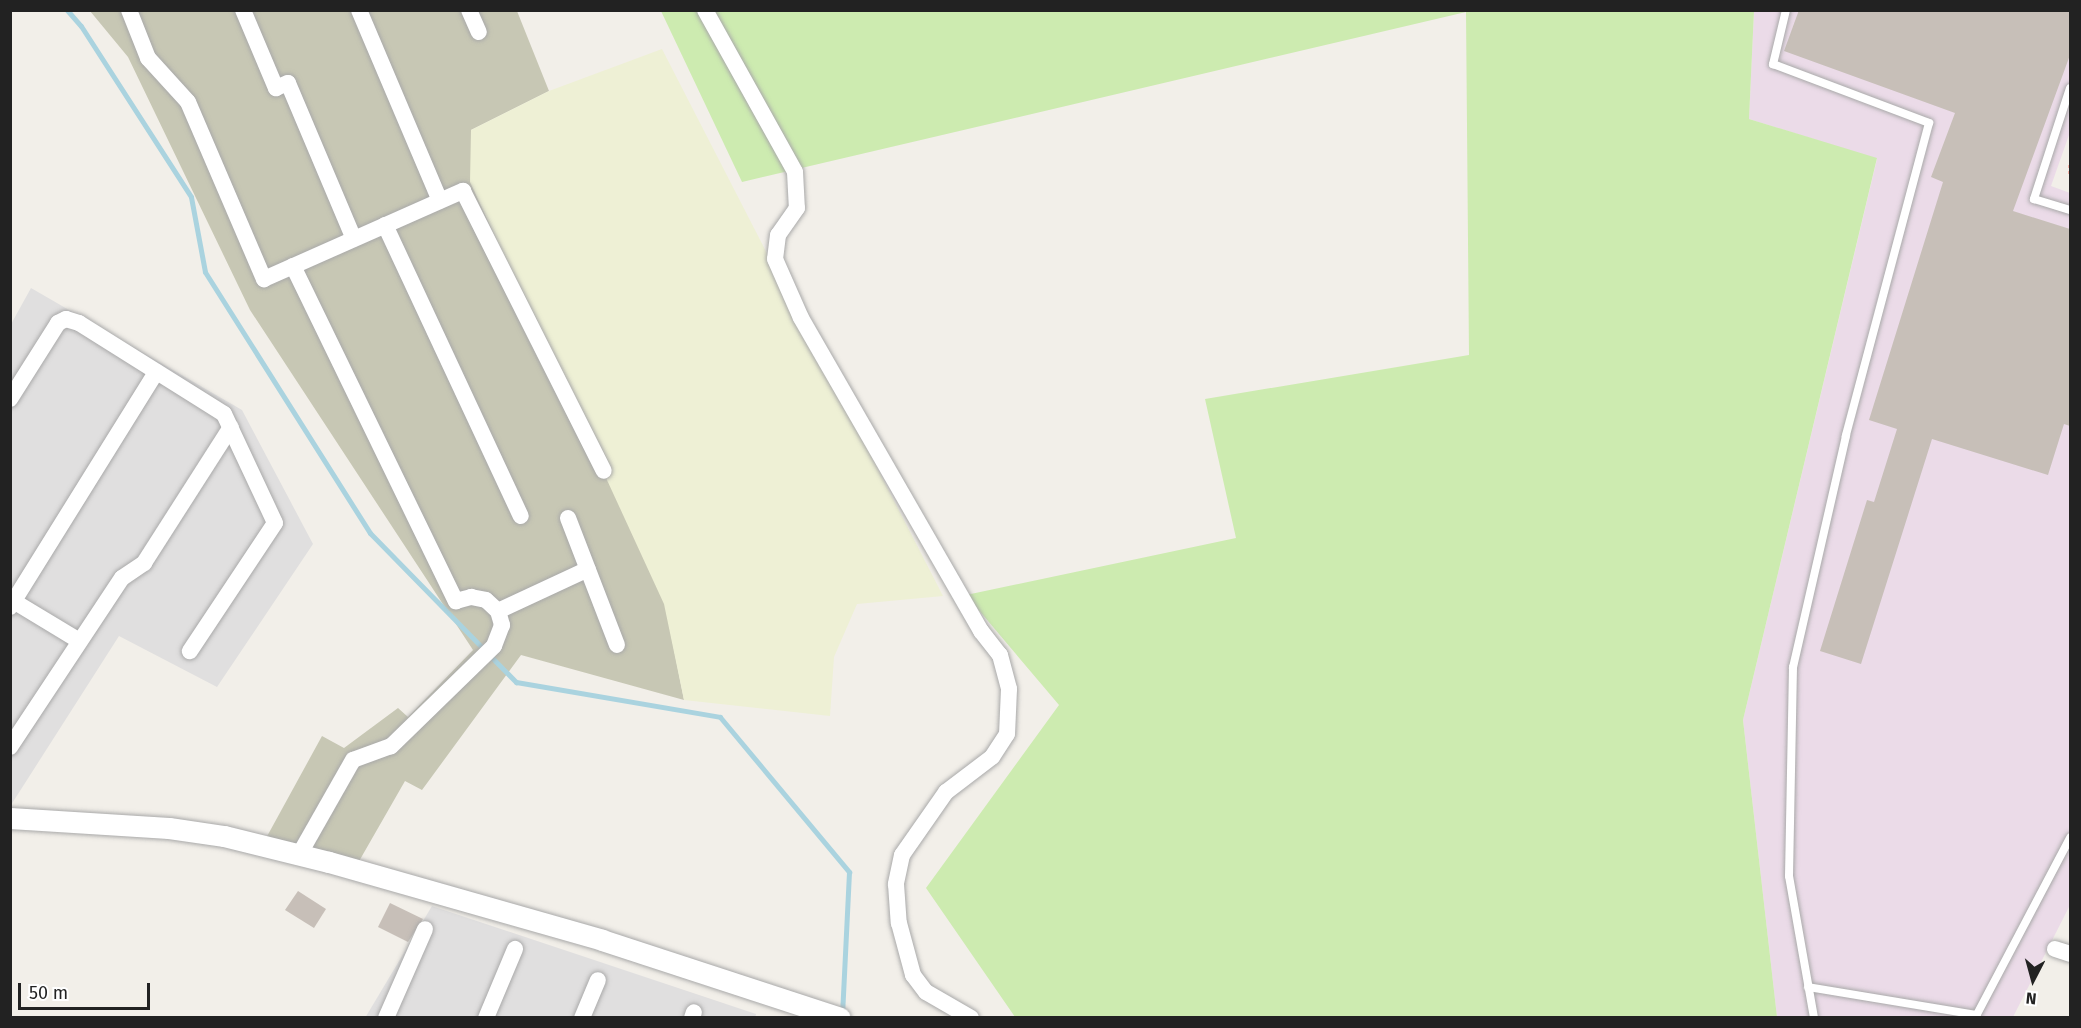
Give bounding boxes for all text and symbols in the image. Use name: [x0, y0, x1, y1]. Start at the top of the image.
north arrow: [2003, 950, 2063, 1010]
scale bar: [21, 971, 153, 1009]
text: 50 m: [29, 982, 68, 1004]
text: N: [2025, 988, 2037, 1008]

